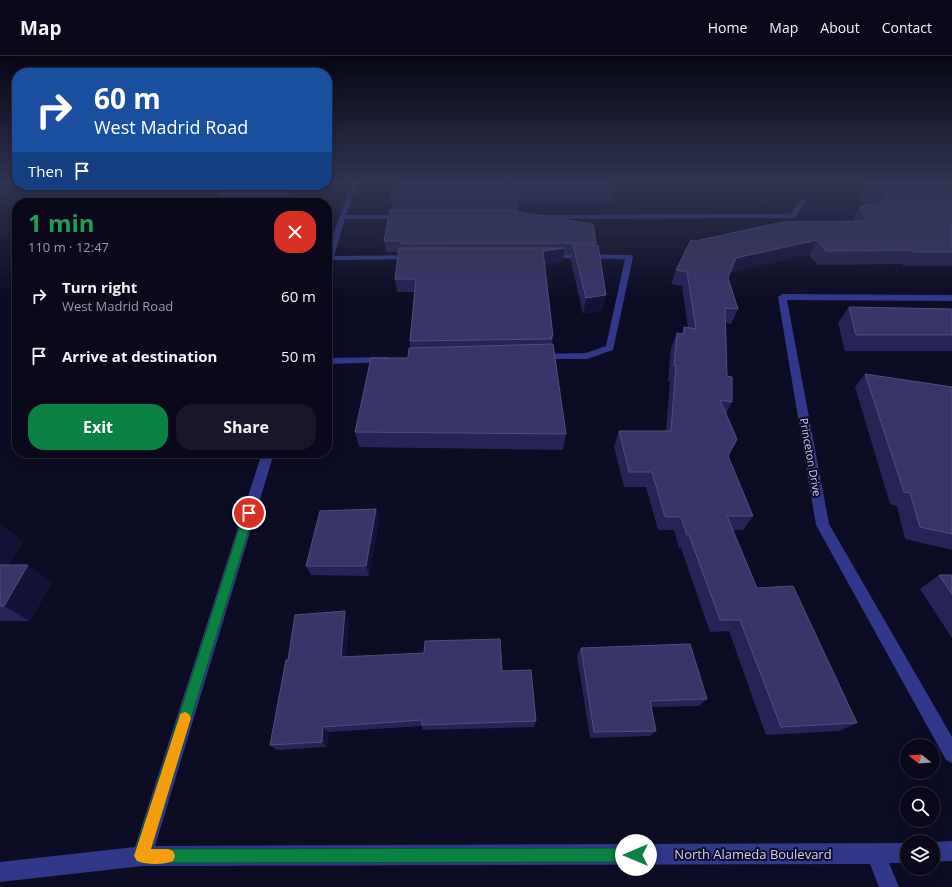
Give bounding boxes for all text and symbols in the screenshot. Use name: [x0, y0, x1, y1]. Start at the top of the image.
text: Map: [20, 15, 61, 41]
text: Home: [708, 18, 747, 37]
text: Map: [769, 18, 798, 37]
text: About: [820, 18, 860, 37]
text: Contact: [882, 18, 932, 37]
text: 60 m: [94, 79, 161, 117]
icon: right: [28, 84, 80, 136]
text: West Madrid Road: [94, 115, 248, 139]
icon: arrive: [71, 160, 93, 182]
text: Then: [28, 161, 63, 181]
text: 1 min: [28, 206, 95, 239]
button: close: [274, 211, 316, 253]
text: 110 m · 12:47: [28, 238, 109, 256]
text: Turn right: [62, 277, 137, 297]
icon: right: [28, 285, 50, 307]
text: 60 m: [281, 286, 316, 306]
text: West Madrid Road: [62, 297, 173, 315]
icon: arrive: [28, 345, 50, 367]
text: Arrive at destination: [62, 346, 217, 366]
text: 50 m: [281, 346, 316, 366]
button: Exit: [28, 404, 168, 450]
button: Share: [176, 404, 316, 450]
street label: Princeton Drive: [797, 417, 825, 497]
pin: [232, 496, 266, 530]
icon: arrive: [238, 502, 260, 524]
north arrow: [900, 739, 940, 779]
map controls: [900, 739, 940, 875]
button: search: [900, 787, 940, 827]
position arrow: [615, 834, 657, 876]
button: layers: [900, 835, 940, 875]
street label: North Alameda Boulevard: [674, 845, 832, 863]

